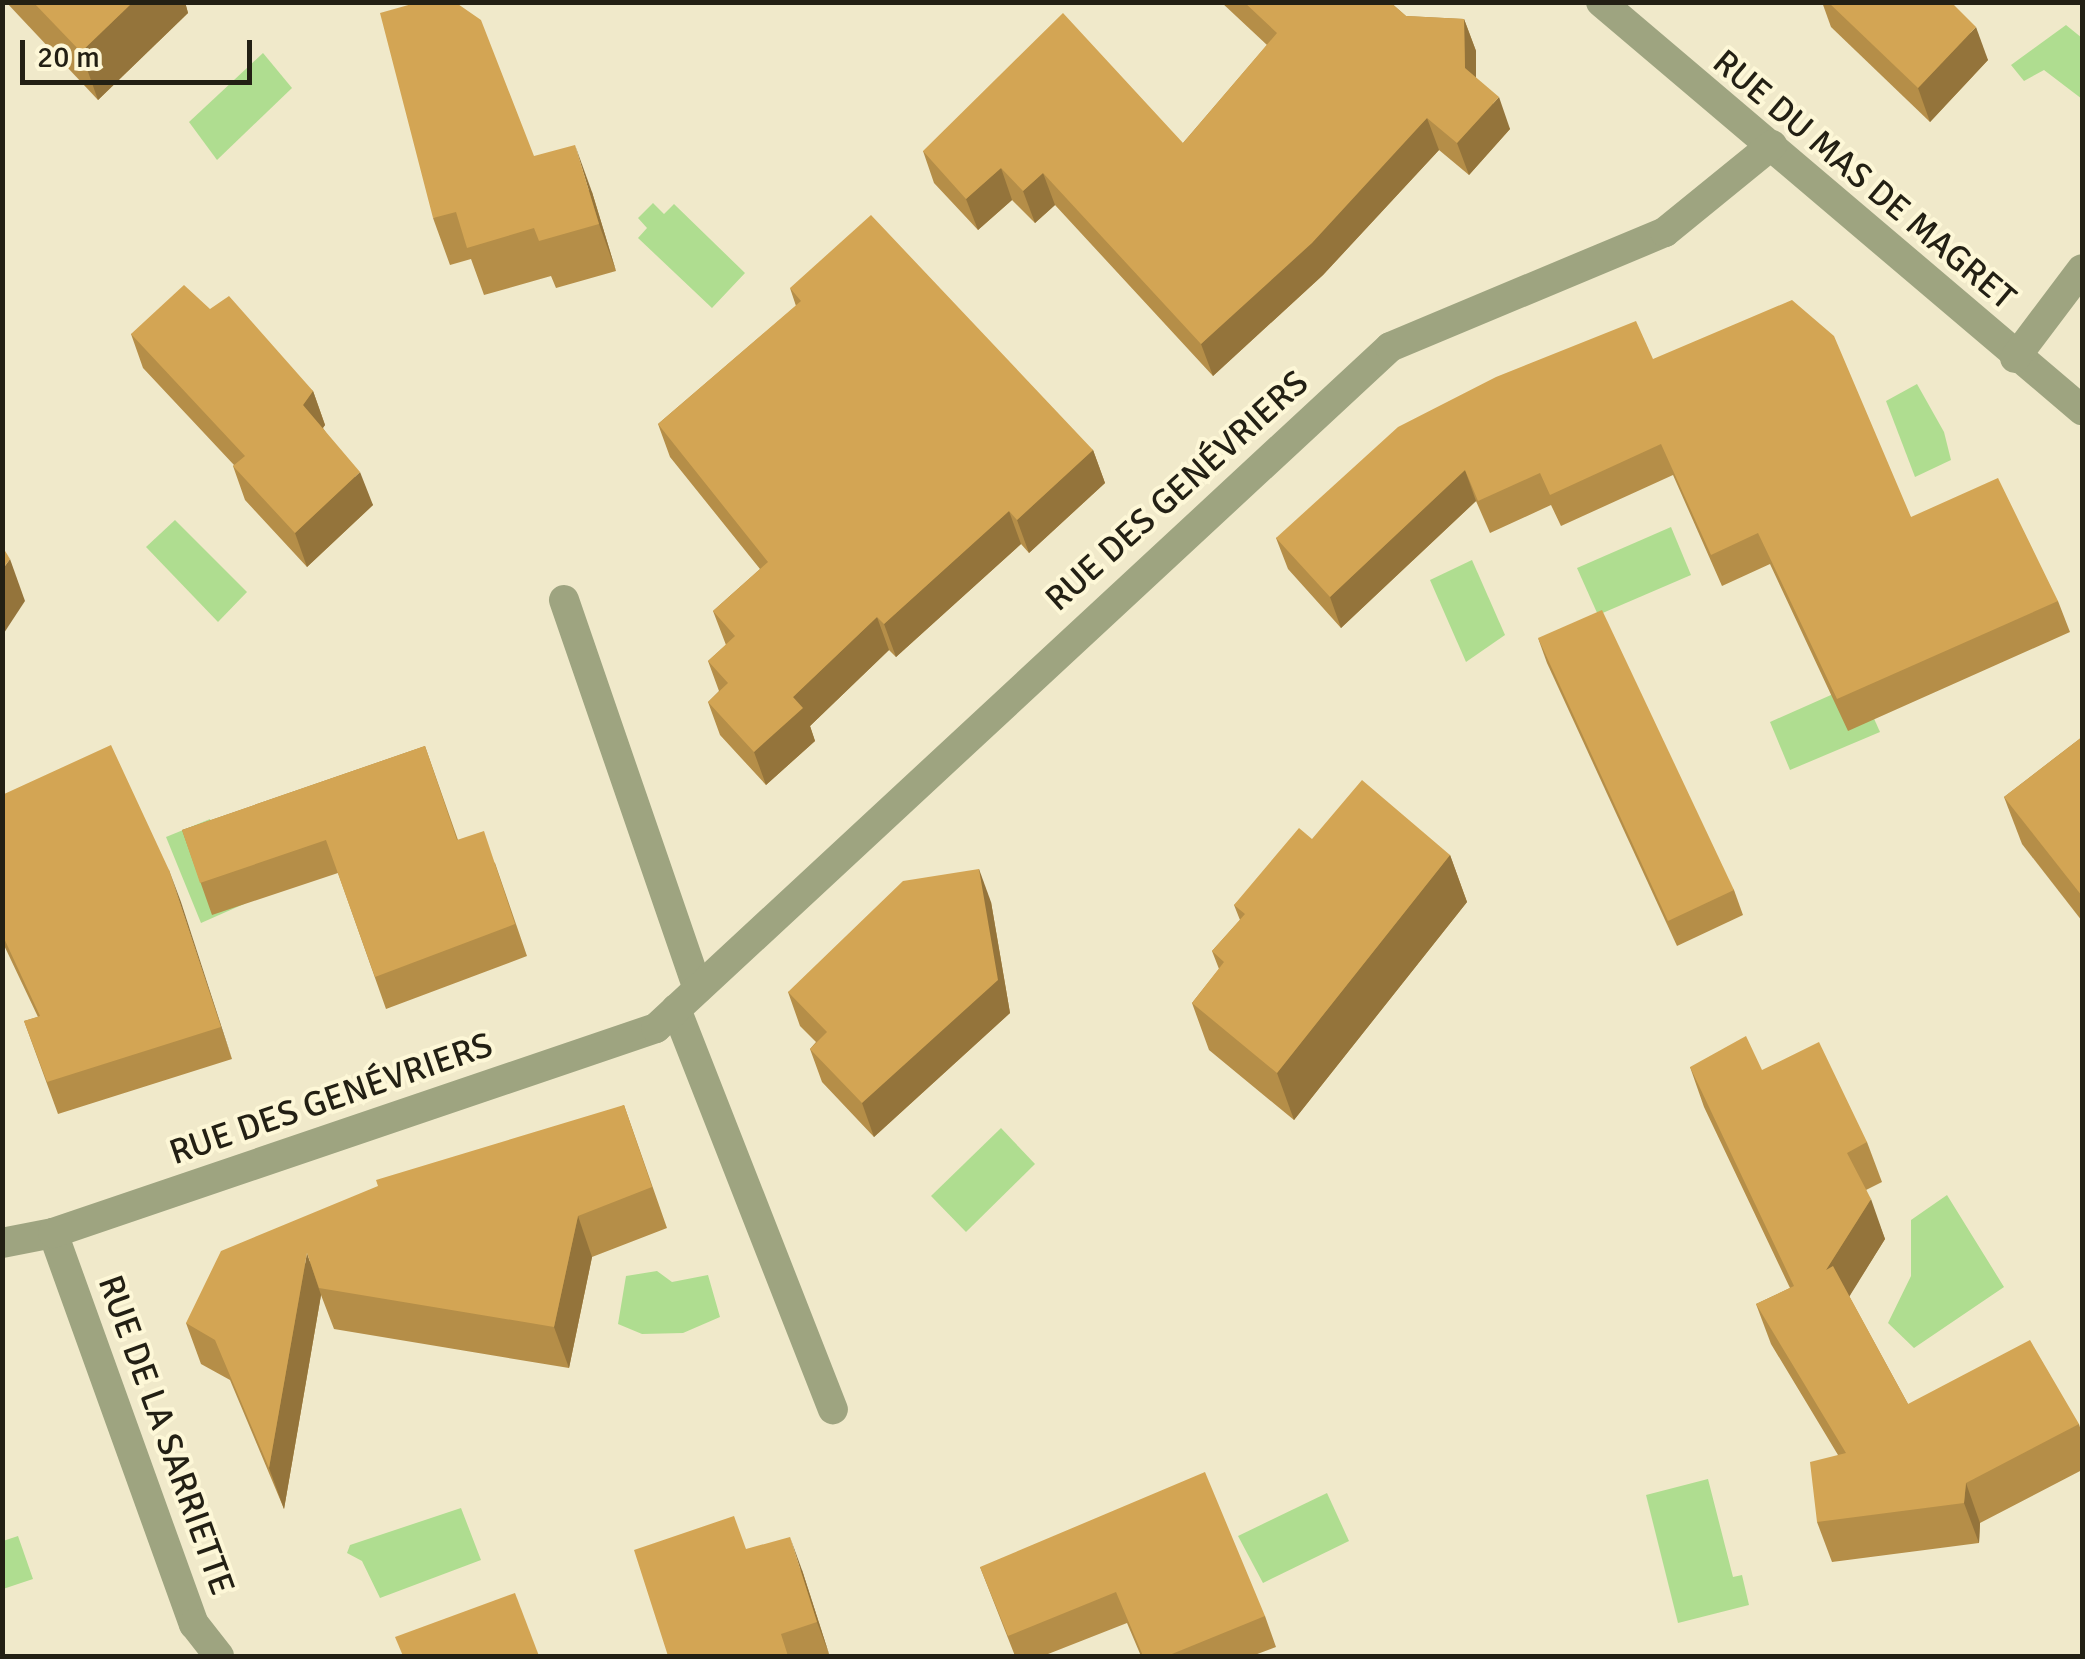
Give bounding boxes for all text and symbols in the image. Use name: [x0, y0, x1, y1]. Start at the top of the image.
scale bar: [25, 20, 258, 82]
text: 20 m: [37, 39, 100, 76]
street label: RUE DU MAS DE MAGRET: [1704, 41, 2024, 319]
street label: RUE DES GENÉVRIERS: [1037, 362, 1317, 620]
street label: RUE DES GENÉVRIERS: [164, 1024, 498, 1174]
street label: RUE DE LA SARRIETTE: [89, 1270, 243, 1600]

